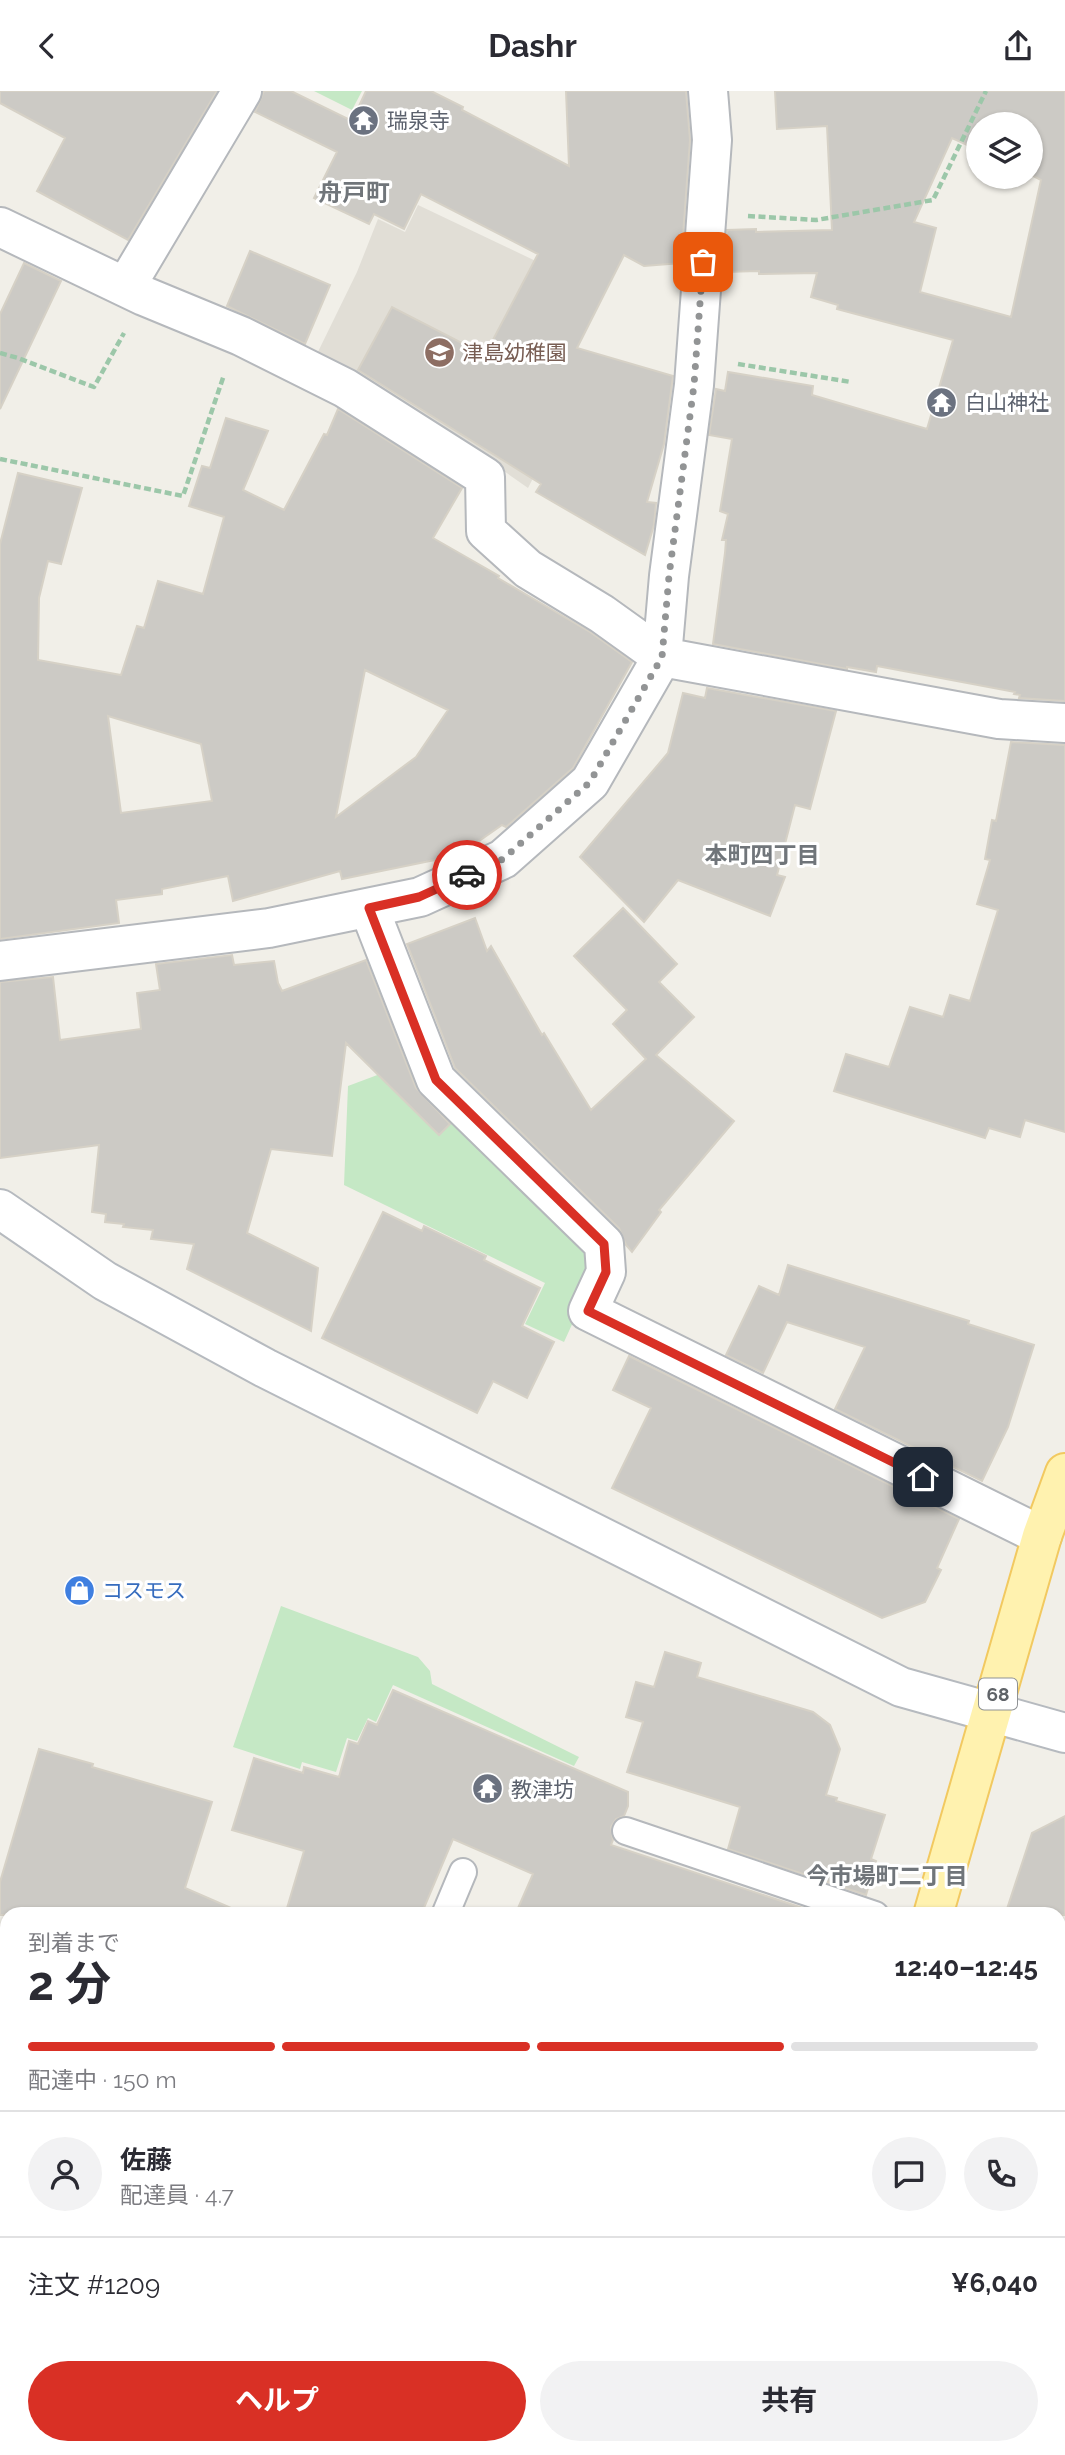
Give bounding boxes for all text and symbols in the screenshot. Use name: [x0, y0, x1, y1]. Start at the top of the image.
icon: back: [28, 27, 66, 65]
text: Dashr: [488, 27, 577, 64]
icon: share: [999, 27, 1037, 65]
temple icon: 瑞泉寺: [347, 103, 381, 137]
place label: 瑞泉寺: [387, 108, 450, 133]
map controls: [966, 112, 1043, 189]
button: layers: [966, 112, 1043, 189]
district label: 舟戸町: [318, 178, 390, 207]
pin: [673, 232, 733, 292]
icon: bag: [684, 243, 722, 281]
school or university icon: 津島幼稚園: [422, 335, 456, 369]
place label: 津島幼稚園: [462, 340, 567, 365]
temple icon: 白山神社: [925, 385, 959, 419]
place label: 白山神社: [965, 390, 1049, 415]
courier: [432, 840, 502, 910]
district label: 本町四丁目: [705, 841, 820, 868]
icon: car: [448, 856, 486, 894]
pin: [893, 1447, 953, 1507]
icon: home: [904, 1458, 942, 1496]
shop icon: コスモス: [62, 1573, 96, 1607]
place label: コスモス: [102, 1578, 186, 1603]
road number: 68: [979, 1679, 1017, 1709]
temple icon: 教津坊: [471, 1772, 505, 1806]
place label: 教津坊: [511, 1777, 574, 1802]
district label: 今市場町二丁目: [807, 1862, 968, 1889]
text: 到着まで: [28, 1929, 120, 1956]
text: 12:40–12:45: [894, 1952, 1038, 1982]
text: 2 分: [28, 1957, 111, 2011]
text: 配達中 · 150 m: [28, 2066, 177, 2093]
button: person: [28, 2137, 102, 2211]
button: chat: [872, 2137, 946, 2211]
button: phone: [964, 2137, 1038, 2211]
text: 佐藤: [120, 2145, 172, 2175]
text: 配達員 · 4.7: [120, 2181, 234, 2208]
text: ¥6,040: [951, 2268, 1038, 2298]
text: 注文 #1209: [28, 2270, 160, 2300]
button: ヘルプ: [28, 2361, 526, 2441]
button: 共有: [540, 2361, 1038, 2441]

